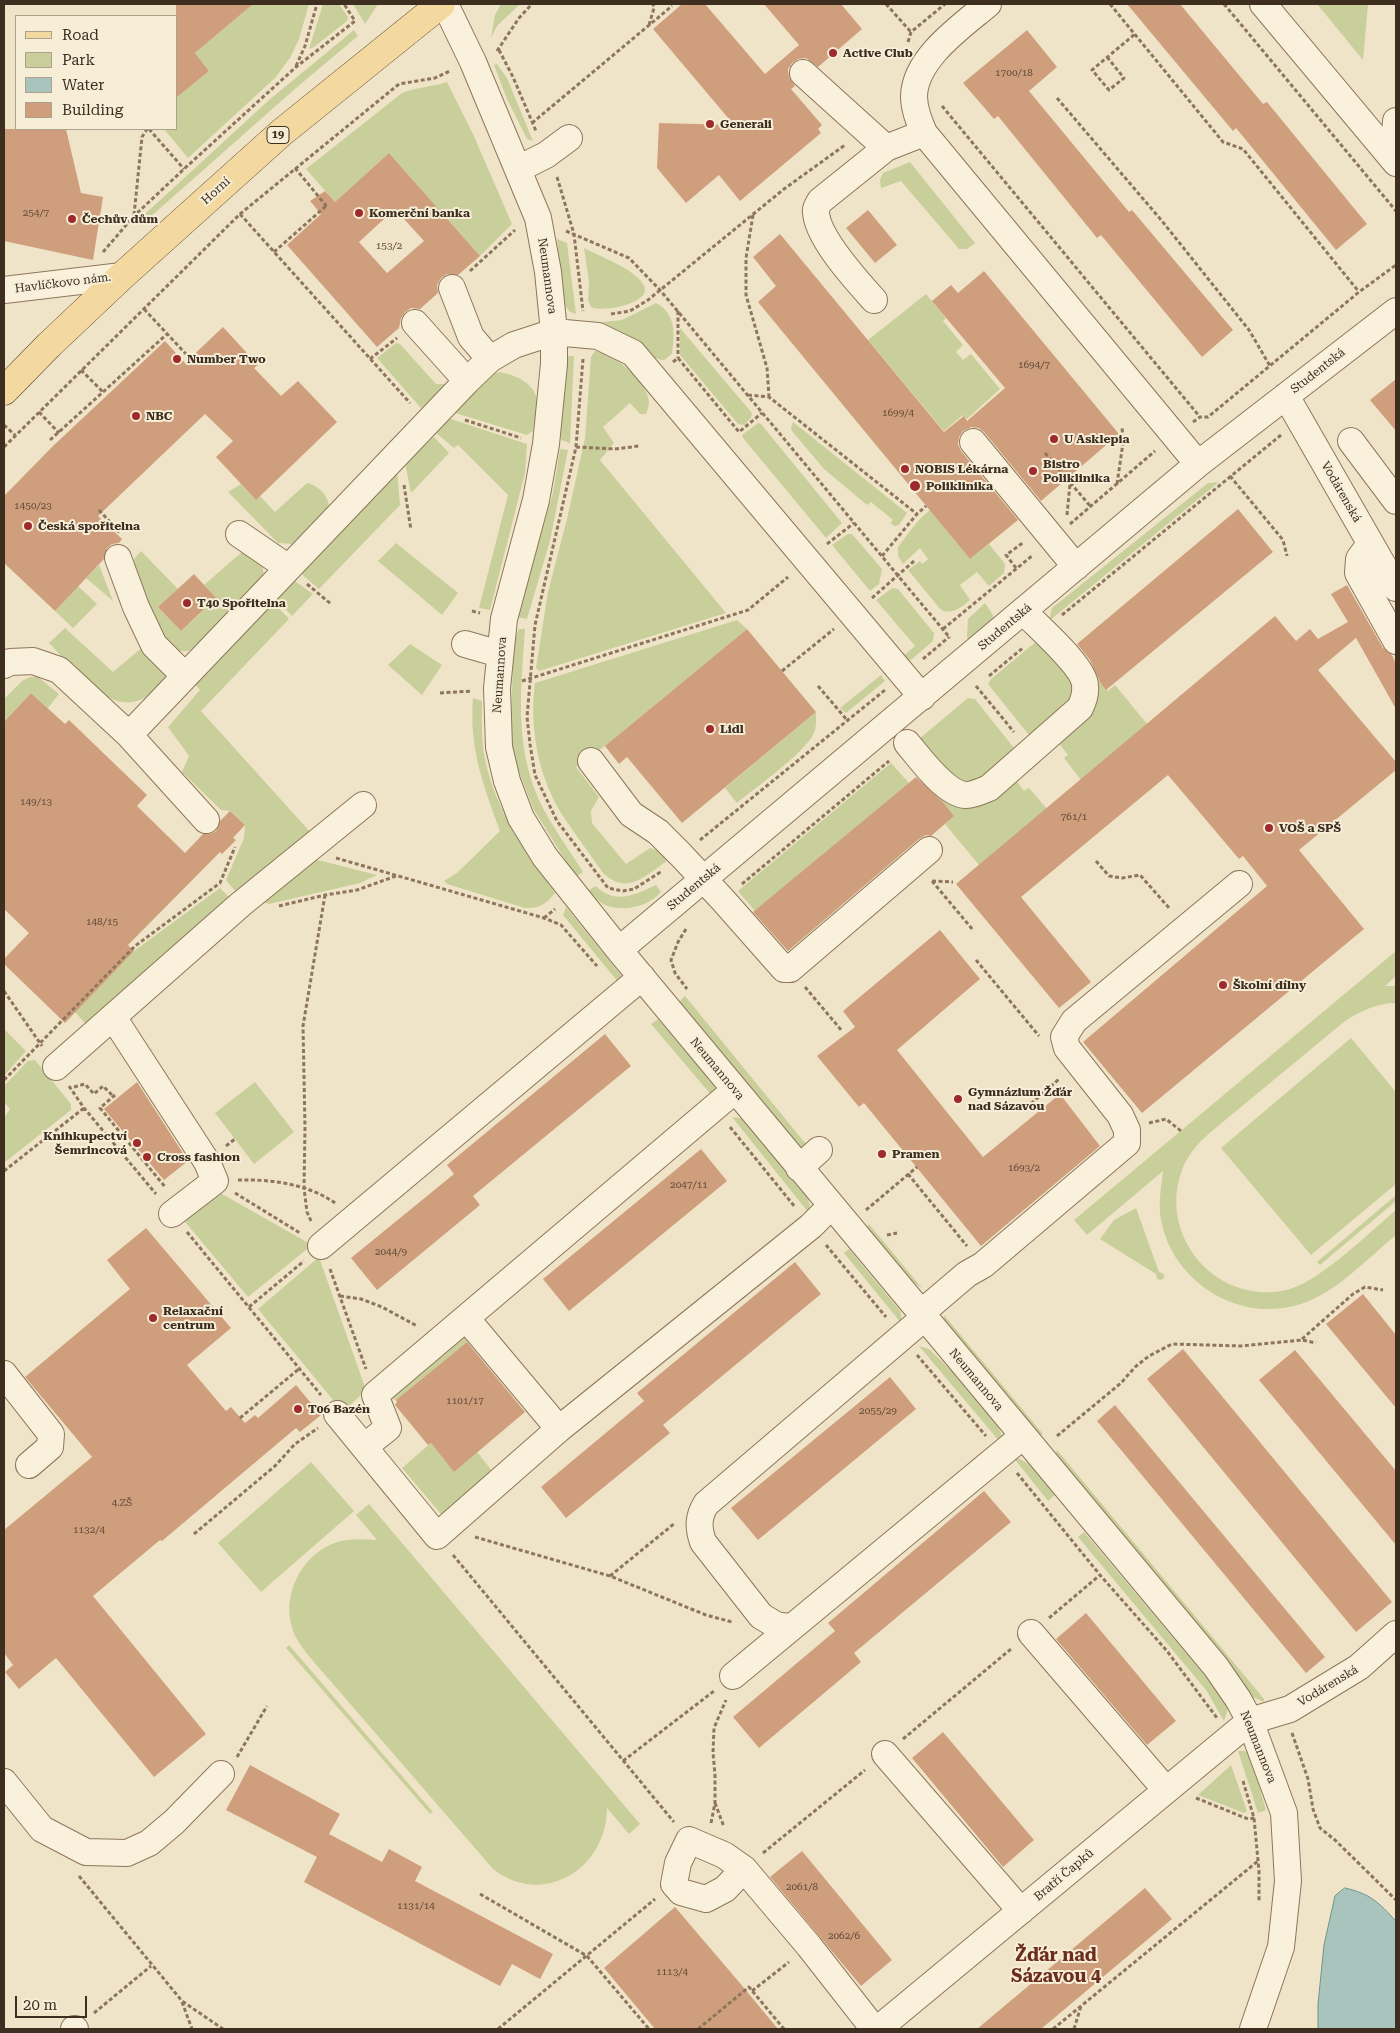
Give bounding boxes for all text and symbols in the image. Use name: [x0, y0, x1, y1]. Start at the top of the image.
legend: [15, 15, 178, 130]
text: Road: [62, 26, 99, 44]
place label: Active Club: [843, 46, 913, 60]
marker: Active Club: [827, 47, 839, 59]
text: Park: [62, 51, 95, 69]
house number: 1700/18: [995, 67, 1033, 79]
text: Water: [62, 76, 104, 94]
text: Building: [62, 101, 123, 119]
place label: Generali: [720, 117, 772, 131]
marker: Generali: [704, 118, 716, 130]
road number: 19: [267, 126, 289, 144]
street label: Horní: [199, 174, 233, 208]
place label: Komerční banka: [369, 206, 470, 220]
house number: 254/7: [23, 207, 49, 219]
marker: Komerční banka: [353, 207, 365, 219]
place label: Čechův dům: [82, 212, 158, 226]
marker: Čechův dům: [66, 213, 78, 225]
street label: Neumannova: [535, 237, 559, 315]
house number: 153/2: [376, 240, 402, 252]
street label: Havlíčkovo nám.: [14, 270, 112, 296]
street label: Studentská: [1288, 345, 1348, 397]
place label: Number Two: [187, 352, 266, 366]
marker: Number Two: [171, 353, 183, 365]
house number: 1694/7: [1018, 359, 1050, 371]
house number: 1699/4: [882, 407, 914, 419]
place label: NBC: [146, 409, 172, 423]
marker: NBC: [130, 410, 142, 422]
place label: U Asklepia: [1064, 432, 1130, 446]
marker: U Asklepia: [1048, 433, 1060, 445]
place label: Bistro Poliklinika: [1043, 457, 1110, 485]
street label: Vodárenská: [1318, 459, 1364, 525]
place label: NOBIS Lékárna: [915, 462, 1008, 476]
marker: NOBIS Lékárna: [899, 463, 911, 475]
marker: Bistro Poliklinika: [1027, 465, 1039, 477]
marker: Poliklinika: [908, 479, 922, 493]
place label: Poliklinika: [926, 479, 993, 493]
house number: 1450/23: [14, 500, 52, 512]
place label: Česká spořitelna: [38, 519, 140, 533]
marker: Česká spořitelna: [22, 520, 34, 532]
place label: T40 Spořitelna: [197, 596, 286, 610]
marker: T40 Spořitelna: [181, 597, 193, 609]
street label: Studentská: [975, 601, 1035, 653]
street label: Neumannova: [490, 636, 510, 714]
place label: Lidl: [720, 722, 744, 736]
marker: Lidl: [704, 723, 716, 735]
house number: 149/13: [20, 796, 52, 808]
house number: 761/1: [1061, 811, 1087, 823]
place label: VOŠ a SPŠ: [1279, 821, 1341, 835]
marker: VOŠ a SPŠ: [1263, 822, 1275, 834]
street label: Studentská: [664, 861, 724, 913]
house number: 148/15: [86, 916, 118, 928]
place label: Školní dílny: [1233, 978, 1306, 992]
marker: Školní dílny: [1217, 979, 1229, 991]
street label: Neumannova: [687, 1035, 747, 1103]
place label: Gymnázium Žďár nad Sázavou: [968, 1085, 1072, 1113]
marker: Gymnázium Žďár nad Sázavou: [952, 1093, 964, 1105]
place label: Knihkupectví Šemrincová: [43, 1129, 127, 1157]
marker: Knihkupectví Šemrincová: [131, 1137, 143, 1149]
place label: Pramen: [892, 1147, 939, 1161]
marker: Pramen: [876, 1148, 888, 1160]
place label: Cross fashion: [157, 1150, 240, 1164]
marker: Cross fashion: [141, 1151, 153, 1163]
house number: 1693/2: [1008, 1162, 1040, 1174]
house number: 2047/11: [670, 1179, 708, 1191]
house number: 2044/9: [375, 1246, 407, 1258]
place label: Relaxační centrum: [163, 1304, 223, 1332]
marker: Relaxační centrum: [147, 1312, 159, 1324]
street label: Neumannova: [946, 1346, 1006, 1414]
house number: 1101/17: [446, 1395, 484, 1407]
place label: T06 Bazén: [308, 1402, 370, 1416]
marker: T06 Bazén: [292, 1403, 304, 1415]
house number: 2055/29: [859, 1405, 897, 1417]
house number: 4.ZŠ: [112, 1497, 132, 1509]
house number: 1132/4: [73, 1524, 105, 1536]
street label: Vodárenská: [1295, 1662, 1361, 1710]
street label: Neumannova: [1237, 1709, 1279, 1785]
street label: Bratří Čapků: [1031, 1846, 1097, 1904]
house number: 2061/8: [786, 1881, 818, 1893]
house number: 1131/14: [397, 1900, 435, 1912]
house number: 2062/6: [828, 1930, 860, 1942]
district label: Žďár nad Sázavou 4: [1011, 1945, 1101, 1988]
house number: 1113/4: [656, 1966, 688, 1978]
scale bar: [18, 1986, 90, 2018]
text: 20 m: [23, 1996, 57, 2014]

